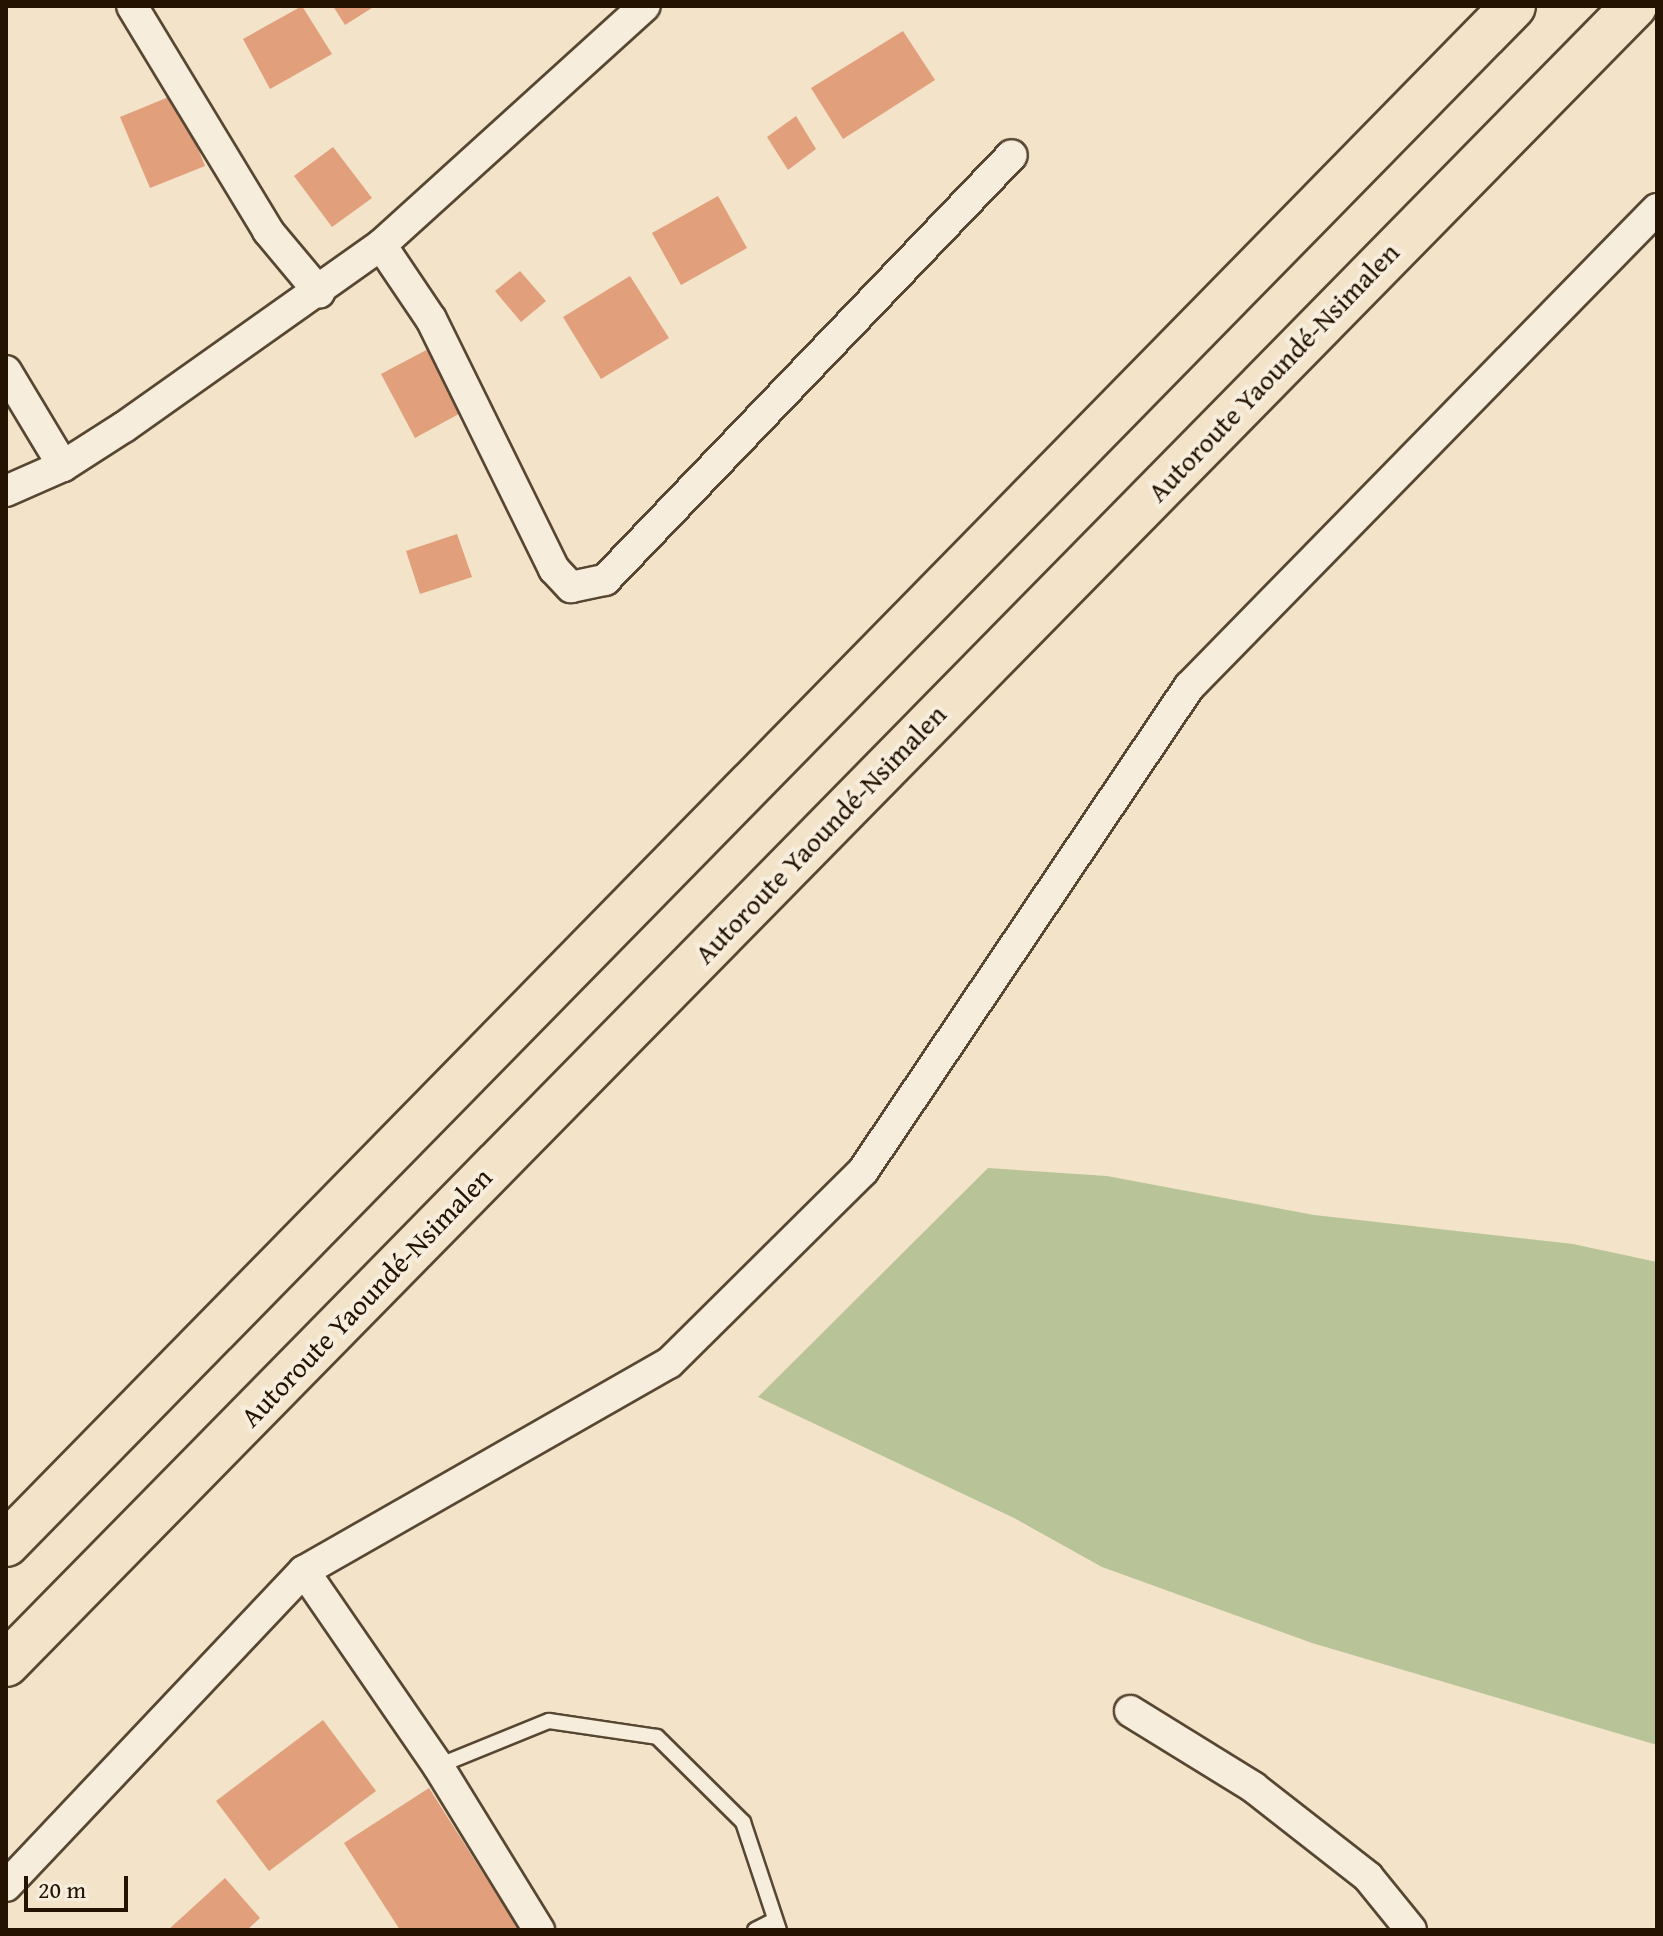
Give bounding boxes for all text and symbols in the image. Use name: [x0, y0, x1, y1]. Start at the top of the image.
street label: Autoroute Yaoundé-Nsimalen: [1140, 235, 1406, 509]
street label: Autoroute Yaoundé-Nsimalen: [687, 697, 953, 971]
street label: Autoroute Yaoundé-Nsimalen: [233, 1160, 499, 1434]
scale bar: [28, 1860, 132, 1910]
text: 20 m: [38, 1872, 86, 1907]

